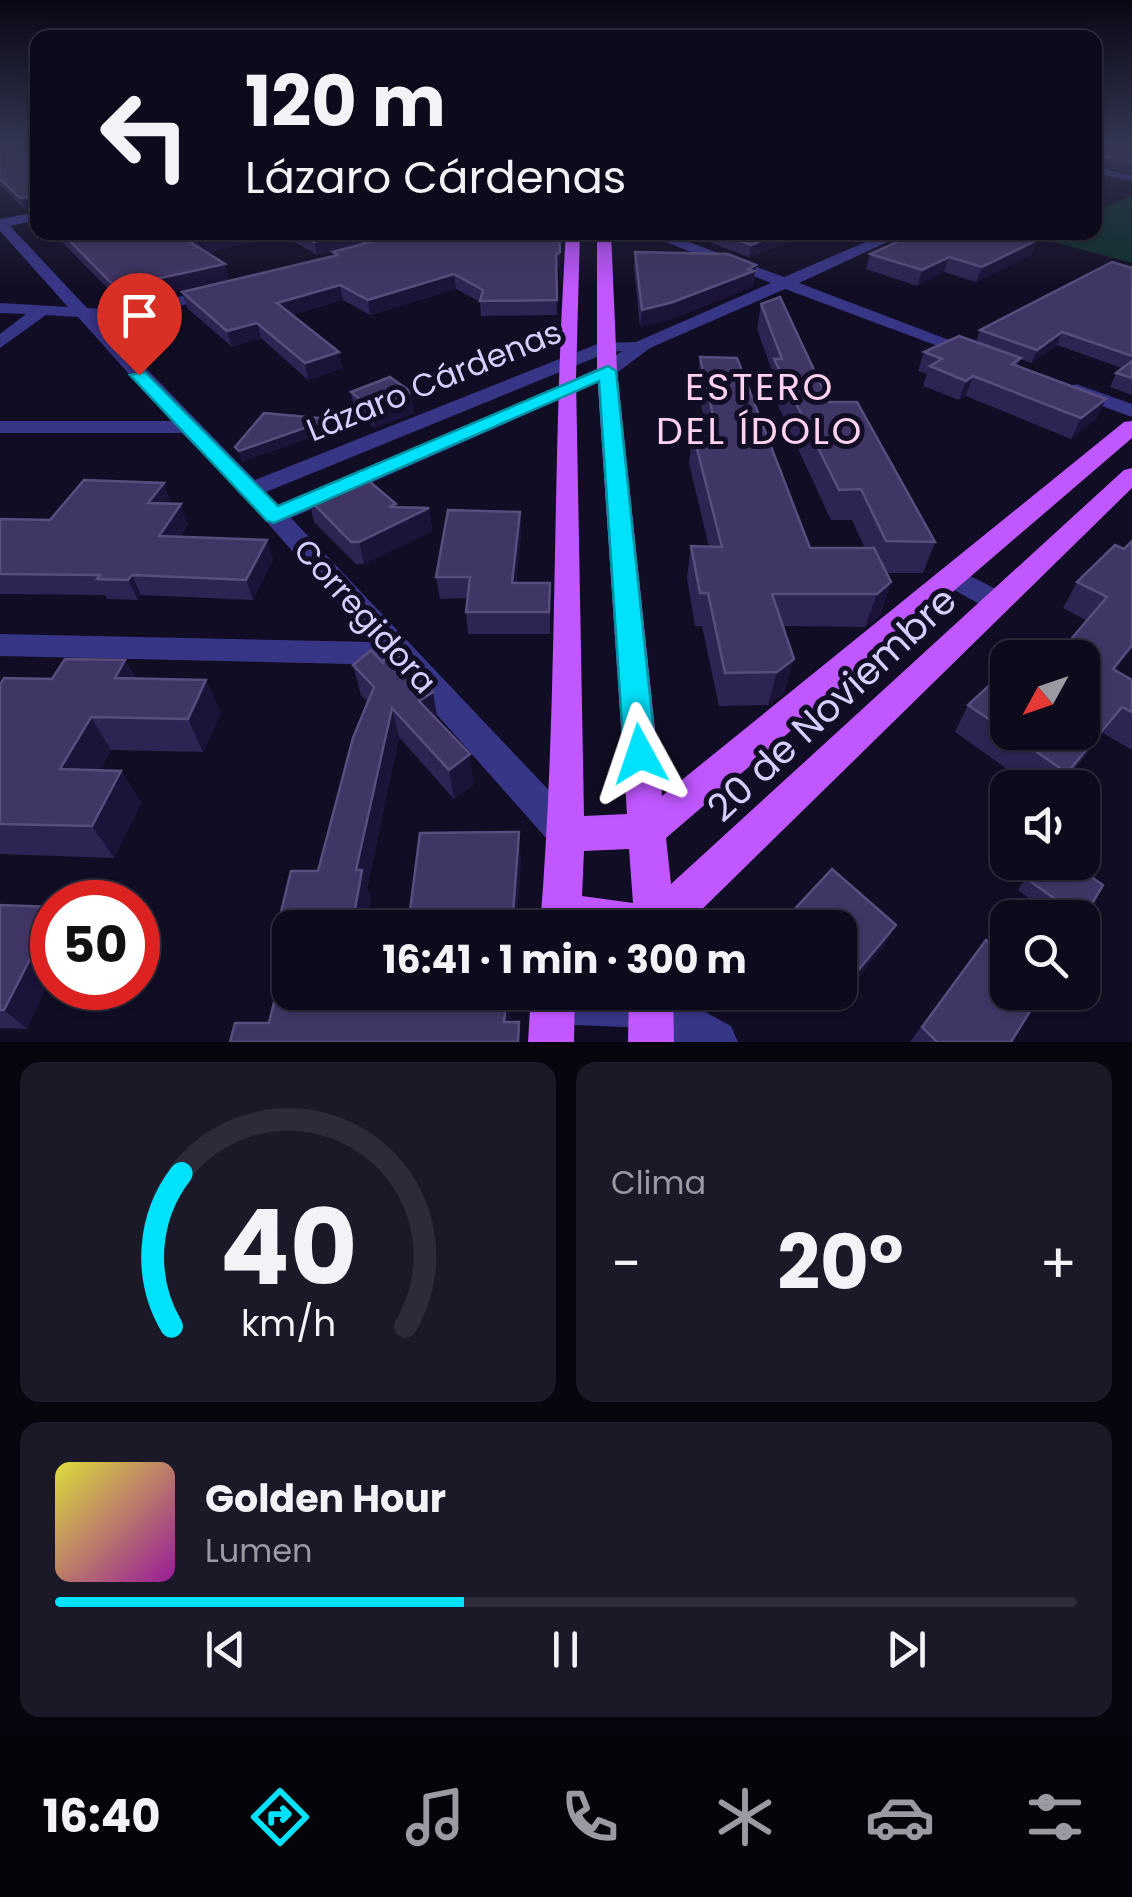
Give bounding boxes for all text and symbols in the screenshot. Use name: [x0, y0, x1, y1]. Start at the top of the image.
text: 120 m: [245, 52, 446, 151]
icon: left: [80, 70, 210, 200]
text: Lázaro Cárdenas: [245, 146, 626, 209]
pin: [97, 273, 182, 376]
icon: arrive: [112, 288, 167, 343]
street label: Lázaro Cárdenas: [300, 309, 568, 452]
district label: ESTERO DEL ÍDOLO: [656, 360, 864, 457]
street label: Corregidora: [284, 528, 447, 703]
street label: 20 de Noviembre: [695, 574, 968, 833]
north arrow: [990, 640, 1100, 750]
map controls: [990, 640, 1100, 1010]
position arrow: [588, 702, 692, 806]
button: sound: [990, 770, 1100, 880]
speed limit sign: 50: [30, 880, 160, 1010]
button: search: [990, 900, 1100, 1010]
text: 16:41 · 1 min · 300 m: [382, 933, 747, 986]
text: Clima: [611, 1160, 706, 1205]
text: 40: [219, 1175, 357, 1320]
text: 20°: [777, 1210, 904, 1315]
text: −: [611, 1225, 641, 1302]
text: +: [1039, 1225, 1077, 1302]
text: km/h: [240, 1298, 336, 1349]
text: Golden Hour: [205, 1472, 446, 1525]
text: Lumen: [205, 1528, 313, 1573]
icon: previous: [198, 1622, 253, 1677]
icon: pause: [538, 1622, 593, 1677]
icon: next: [879, 1622, 934, 1677]
icon: directions: [245, 1782, 315, 1852]
icon: music: [400, 1782, 470, 1852]
icon: phone: [555, 1782, 625, 1852]
icon: climate: [710, 1782, 780, 1852]
icon: car: [865, 1782, 935, 1852]
icon: filters: [1020, 1782, 1090, 1852]
text: 16:40: [42, 1785, 161, 1848]

